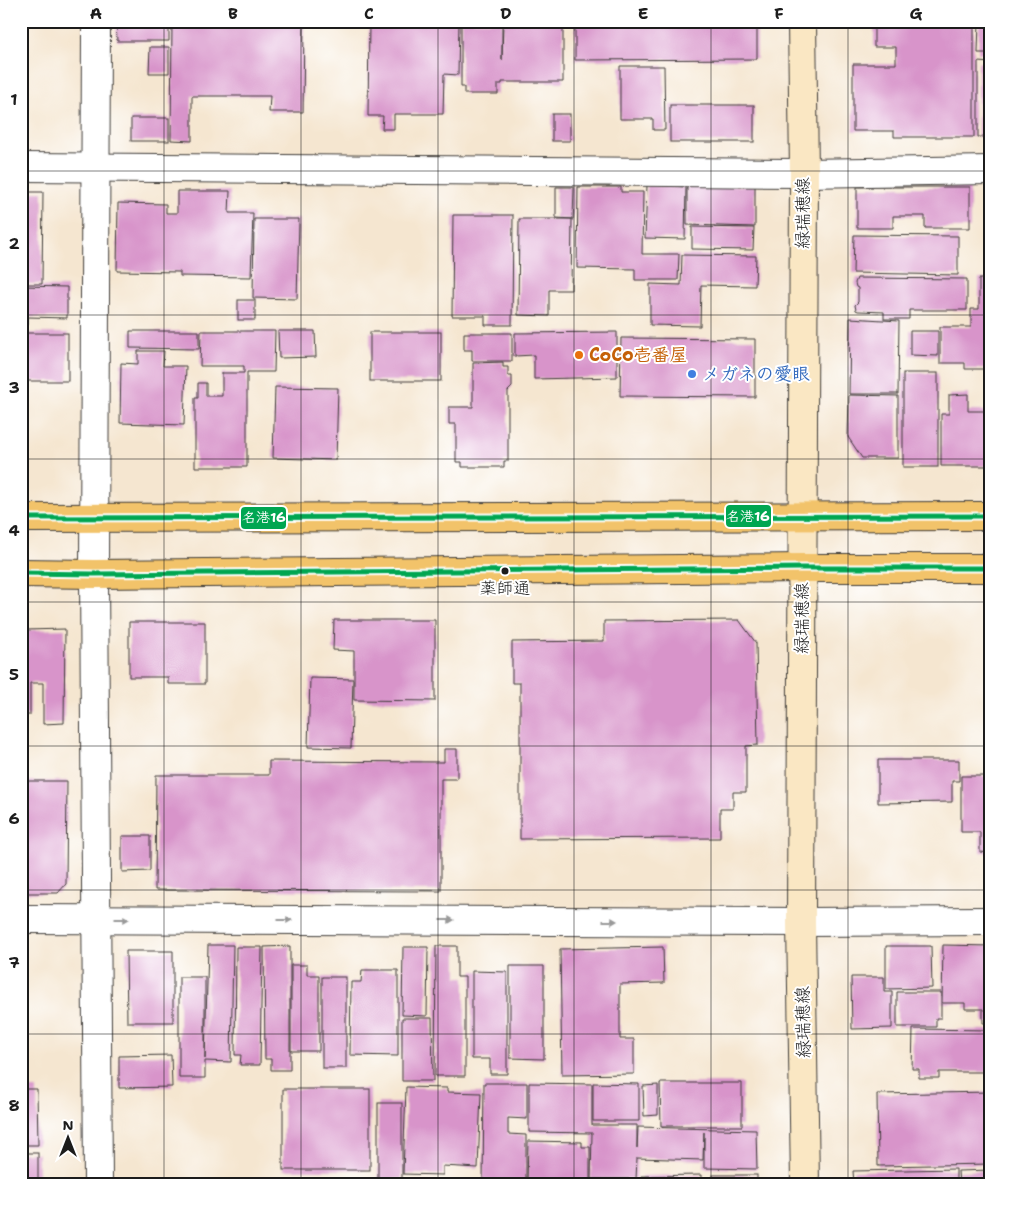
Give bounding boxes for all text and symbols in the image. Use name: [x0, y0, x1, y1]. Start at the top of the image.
text: A: [90, 3, 102, 24]
text: B: [228, 3, 238, 24]
text: C: [364, 3, 374, 24]
text: D: [500, 3, 512, 24]
text: E: [638, 3, 648, 24]
text: F: [774, 3, 784, 24]
text: G: [910, 3, 923, 24]
text: 1: [10, 89, 18, 110]
street label: 緑瑞穂線: [791, 177, 815, 249]
text: 2: [8, 233, 20, 254]
place label: CoCo壱番屋: [589, 343, 688, 367]
marker: CoCo壱番屋: [573, 349, 585, 361]
place label: メガネの愛眼: [702, 362, 810, 386]
marker: メガネの愛眼: [686, 368, 698, 380]
text: 3: [8, 377, 20, 398]
line badge: 名港16: [725, 504, 772, 528]
line badge: 名港16: [240, 506, 287, 530]
text: 名港16: [726, 507, 770, 525]
text: 名港16: [242, 508, 286, 526]
text: 4: [8, 520, 20, 541]
marker: 薬師通: [500, 566, 510, 576]
place label: 薬師通: [480, 577, 531, 599]
street label: 緑瑞穂線: [790, 582, 814, 654]
text: 5: [9, 664, 19, 685]
text: 6: [8, 808, 20, 829]
one-way arrow: [115, 915, 131, 923]
one-way arrow: [277, 916, 293, 924]
one-way arrow: [440, 916, 456, 924]
one-way arrow: [602, 917, 618, 925]
text: 7: [8, 952, 20, 973]
street label: 緑瑞穂線: [790, 986, 816, 1058]
text: 8: [8, 1095, 20, 1116]
north arrow: [42, 1112, 92, 1162]
text: N: [62, 1116, 74, 1134]

